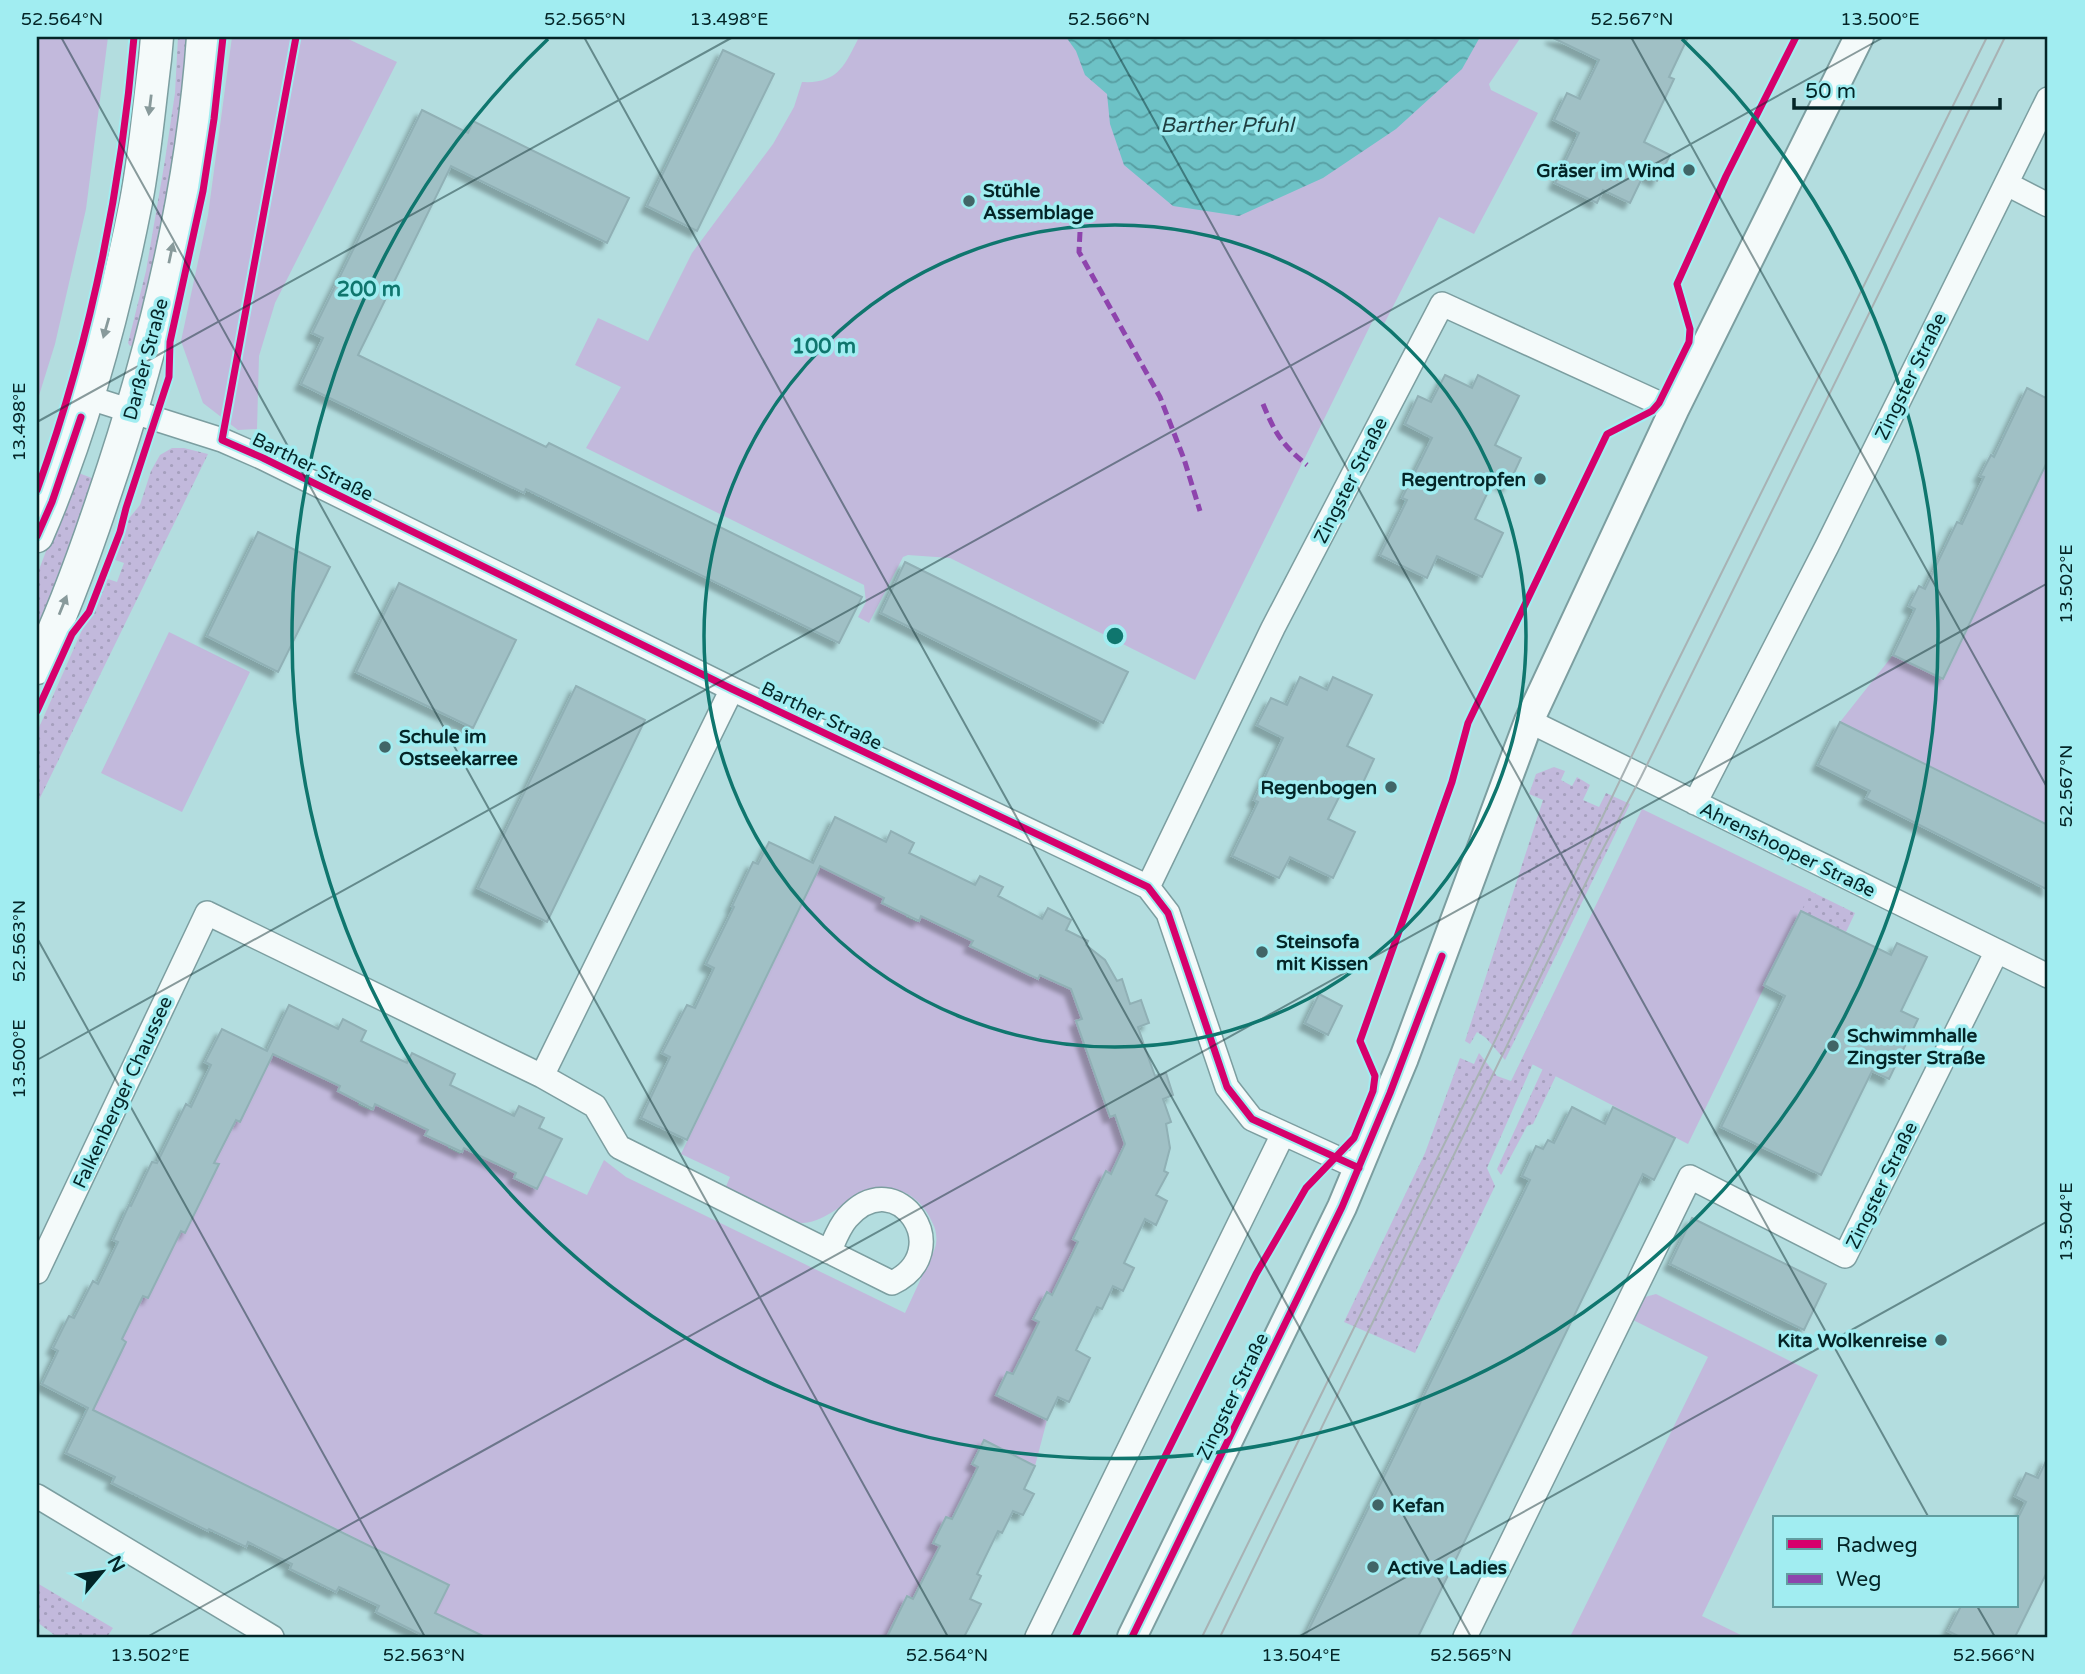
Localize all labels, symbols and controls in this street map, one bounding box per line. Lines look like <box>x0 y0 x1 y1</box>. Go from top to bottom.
text: 52.564°N <box>21 8 103 30</box>
text: 52.565°N <box>544 8 626 30</box>
text: 13.498°E <box>689 8 769 30</box>
text: 52.566°N <box>1068 8 1150 30</box>
text: 52.567°N <box>1591 8 1673 30</box>
text: 13.500°E <box>1840 8 1920 30</box>
scale bar <box>1794 66 2001 110</box>
text: 50 m <box>1805 79 1856 104</box>
one-way arrow <box>144 94 155 116</box>
water label: Barther Pfuhl <box>1160 113 1297 138</box>
place label: Gräser im Wind <box>1536 160 1675 182</box>
marker: Gräser im Wind <box>1681 162 1697 178</box>
place label: Stühle Assemblage <box>983 180 1094 225</box>
marker: Stühle Assemblage <box>961 193 977 209</box>
one-way arrow <box>165 242 176 264</box>
text: 200 m <box>337 277 401 302</box>
street label: Darßer Straße <box>119 296 173 423</box>
street label: Zingster Straße <box>1871 309 1951 443</box>
one-way arrow <box>100 317 111 339</box>
text: 100 m <box>792 334 856 359</box>
text: 13.498°E <box>8 382 30 462</box>
street label: Zingster Straße <box>1310 414 1392 547</box>
street label: Barther Straße <box>249 428 377 506</box>
place label: Regentropfen <box>1401 469 1526 492</box>
marker: Regentropfen <box>1532 471 1548 487</box>
text: 13.502°E <box>2055 544 2077 624</box>
one-way arrow <box>58 594 69 615</box>
centre of rings <box>1103 624 1127 648</box>
street label: Barther Straße <box>758 677 886 755</box>
place label: Schule im Ostseekarree <box>399 726 518 770</box>
marker: Schule im Ostseekarree <box>377 739 393 755</box>
text: 52.567°N <box>2055 745 2077 827</box>
place label: Regenbogen <box>1261 777 1377 800</box>
marker: Regenbogen <box>1383 779 1399 795</box>
street label: Ahrenshooper Straße <box>1696 798 1879 902</box>
text: 52.563°N <box>8 900 30 982</box>
place label: Steinsofa mit Kissen <box>1276 931 1368 975</box>
marker: Steinsofa mit Kissen <box>1254 944 1270 960</box>
street label: Falkenberger Chaussee <box>69 993 177 1192</box>
text: 13.500°E <box>8 1019 30 1099</box>
place label: Schwimmhalle Zingster Straße <box>1847 1025 1986 1070</box>
marker: Schwimmhalle Zingster Straße <box>1825 1038 1841 1054</box>
street label: Zingster Straße <box>1842 1118 1922 1252</box>
text: 13.504°E <box>2055 1182 2077 1262</box>
street label: Zingster Straße <box>1193 1329 1273 1463</box>
place label: Kita Wolkenreise <box>1777 1330 1927 1352</box>
marker: Kita Wolkenreise <box>1933 1332 1949 1348</box>
place label: Kefan <box>1392 1495 1445 1517</box>
marker: Kefan <box>1370 1497 1386 1513</box>
legend <box>1773 1516 2018 1608</box>
text: Radweg <box>1836 1533 1918 1558</box>
north arrow <box>66 1538 136 1608</box>
text: N <box>103 1552 129 1576</box>
place label: Active Ladies <box>1387 1557 1507 1579</box>
marker: Active Ladies <box>1365 1559 1381 1575</box>
text: Weg <box>1836 1567 1881 1592</box>
text: 13.502°E <box>110 1644 190 1666</box>
text: 52.563°N <box>383 1644 465 1666</box>
text: 52.564°N <box>906 1644 988 1666</box>
text: 13.504°E <box>1261 1644 1341 1666</box>
text: 52.565°N <box>1430 1644 1512 1666</box>
text: 52.566°N <box>1953 1644 2035 1666</box>

